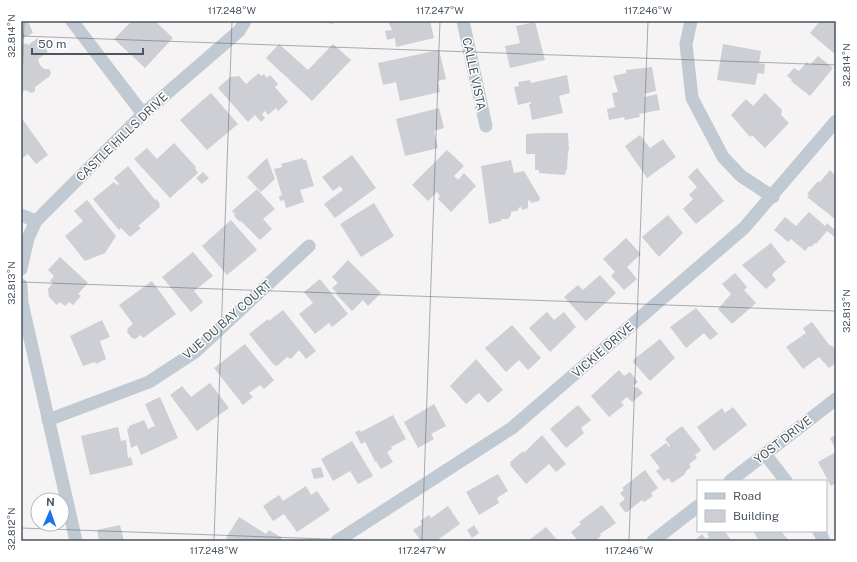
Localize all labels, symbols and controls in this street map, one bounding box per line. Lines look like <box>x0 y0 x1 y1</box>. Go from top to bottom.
text: 117.248°W <box>208 4 257 16</box>
text: 117.247°W <box>416 4 464 16</box>
text: 117.246°W <box>624 4 672 16</box>
text: 32.814°N <box>5 14 17 58</box>
scale bar <box>32 30 143 56</box>
street label: CALLE VISTA <box>459 36 489 112</box>
text: 50 m <box>38 37 66 51</box>
text: 32.814°N <box>840 43 852 87</box>
street label: CASTLE HILLS DRIVE <box>73 90 171 184</box>
text: 32.813°N <box>5 261 17 305</box>
street label: VUE DU BAY COURT <box>180 278 274 362</box>
text: 32.813°N <box>840 289 852 333</box>
street label: VICKIE DRIVE <box>569 319 637 381</box>
street label: YOST DRIVE <box>752 413 814 467</box>
legend <box>697 480 827 532</box>
text: Road <box>733 489 761 503</box>
north arrow <box>30 492 70 532</box>
text: N <box>46 496 55 508</box>
text: 32.812°N <box>5 507 17 551</box>
text: Building <box>733 509 779 523</box>
text: 117.248°W <box>190 544 239 556</box>
text: 117.247°W <box>398 544 446 556</box>
text: 117.246°W <box>605 544 653 556</box>

